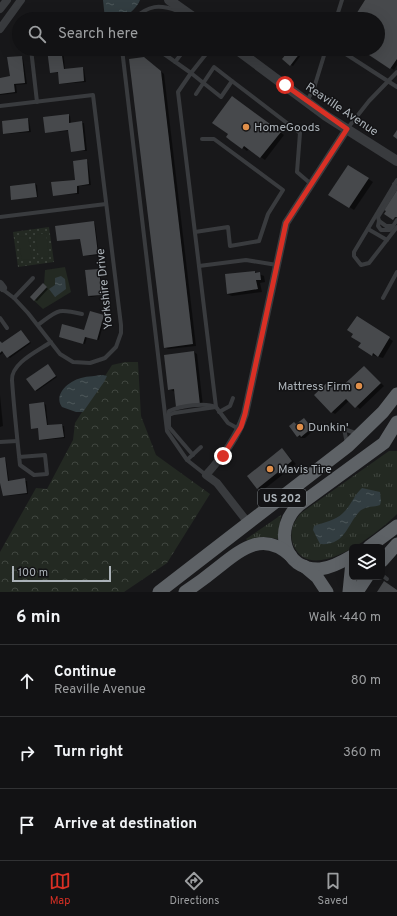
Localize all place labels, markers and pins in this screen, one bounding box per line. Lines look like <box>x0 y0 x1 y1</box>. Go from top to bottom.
place label: HomeGoods <box>254 120 320 136</box>
marker: HomeGoods <box>241 122 251 132</box>
place label: Mattress Firm <box>278 379 351 395</box>
marker: Mattress Firm <box>354 381 364 391</box>
place label: Dunkin' <box>308 420 349 436</box>
marker: Dunkin' <box>295 422 305 432</box>
place label: Mavis Tire <box>278 462 332 478</box>
marker: Mavis Tire <box>265 464 275 474</box>

